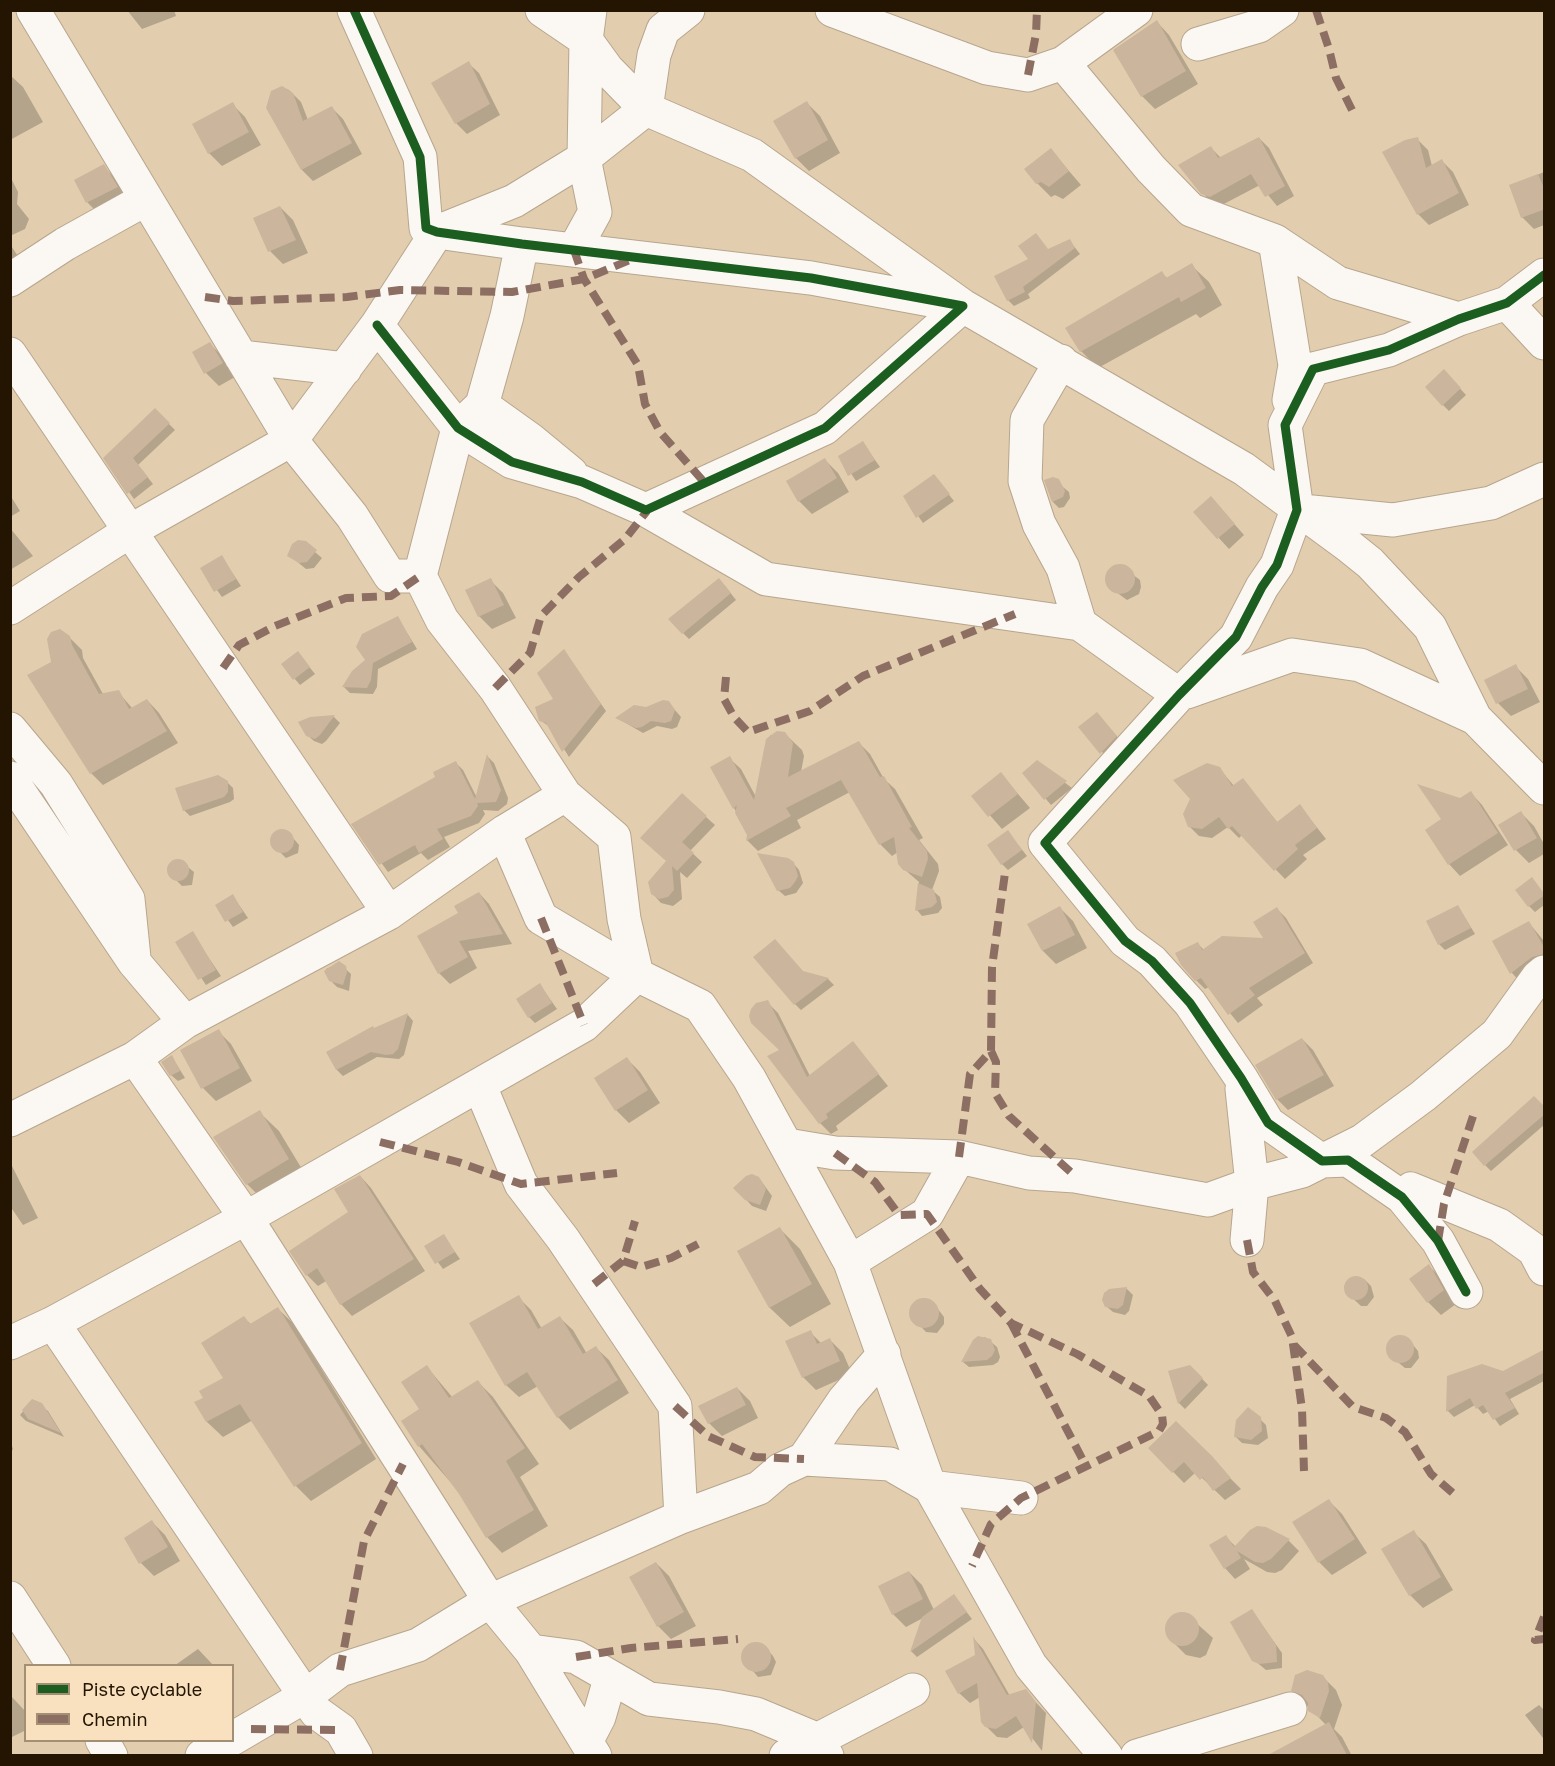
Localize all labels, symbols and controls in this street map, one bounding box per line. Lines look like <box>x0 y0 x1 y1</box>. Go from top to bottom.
legend <box>24 1664 234 1742</box>
text: Piste cyclable <box>82 1678 202 1700</box>
text: Chemin <box>82 1708 148 1730</box>

